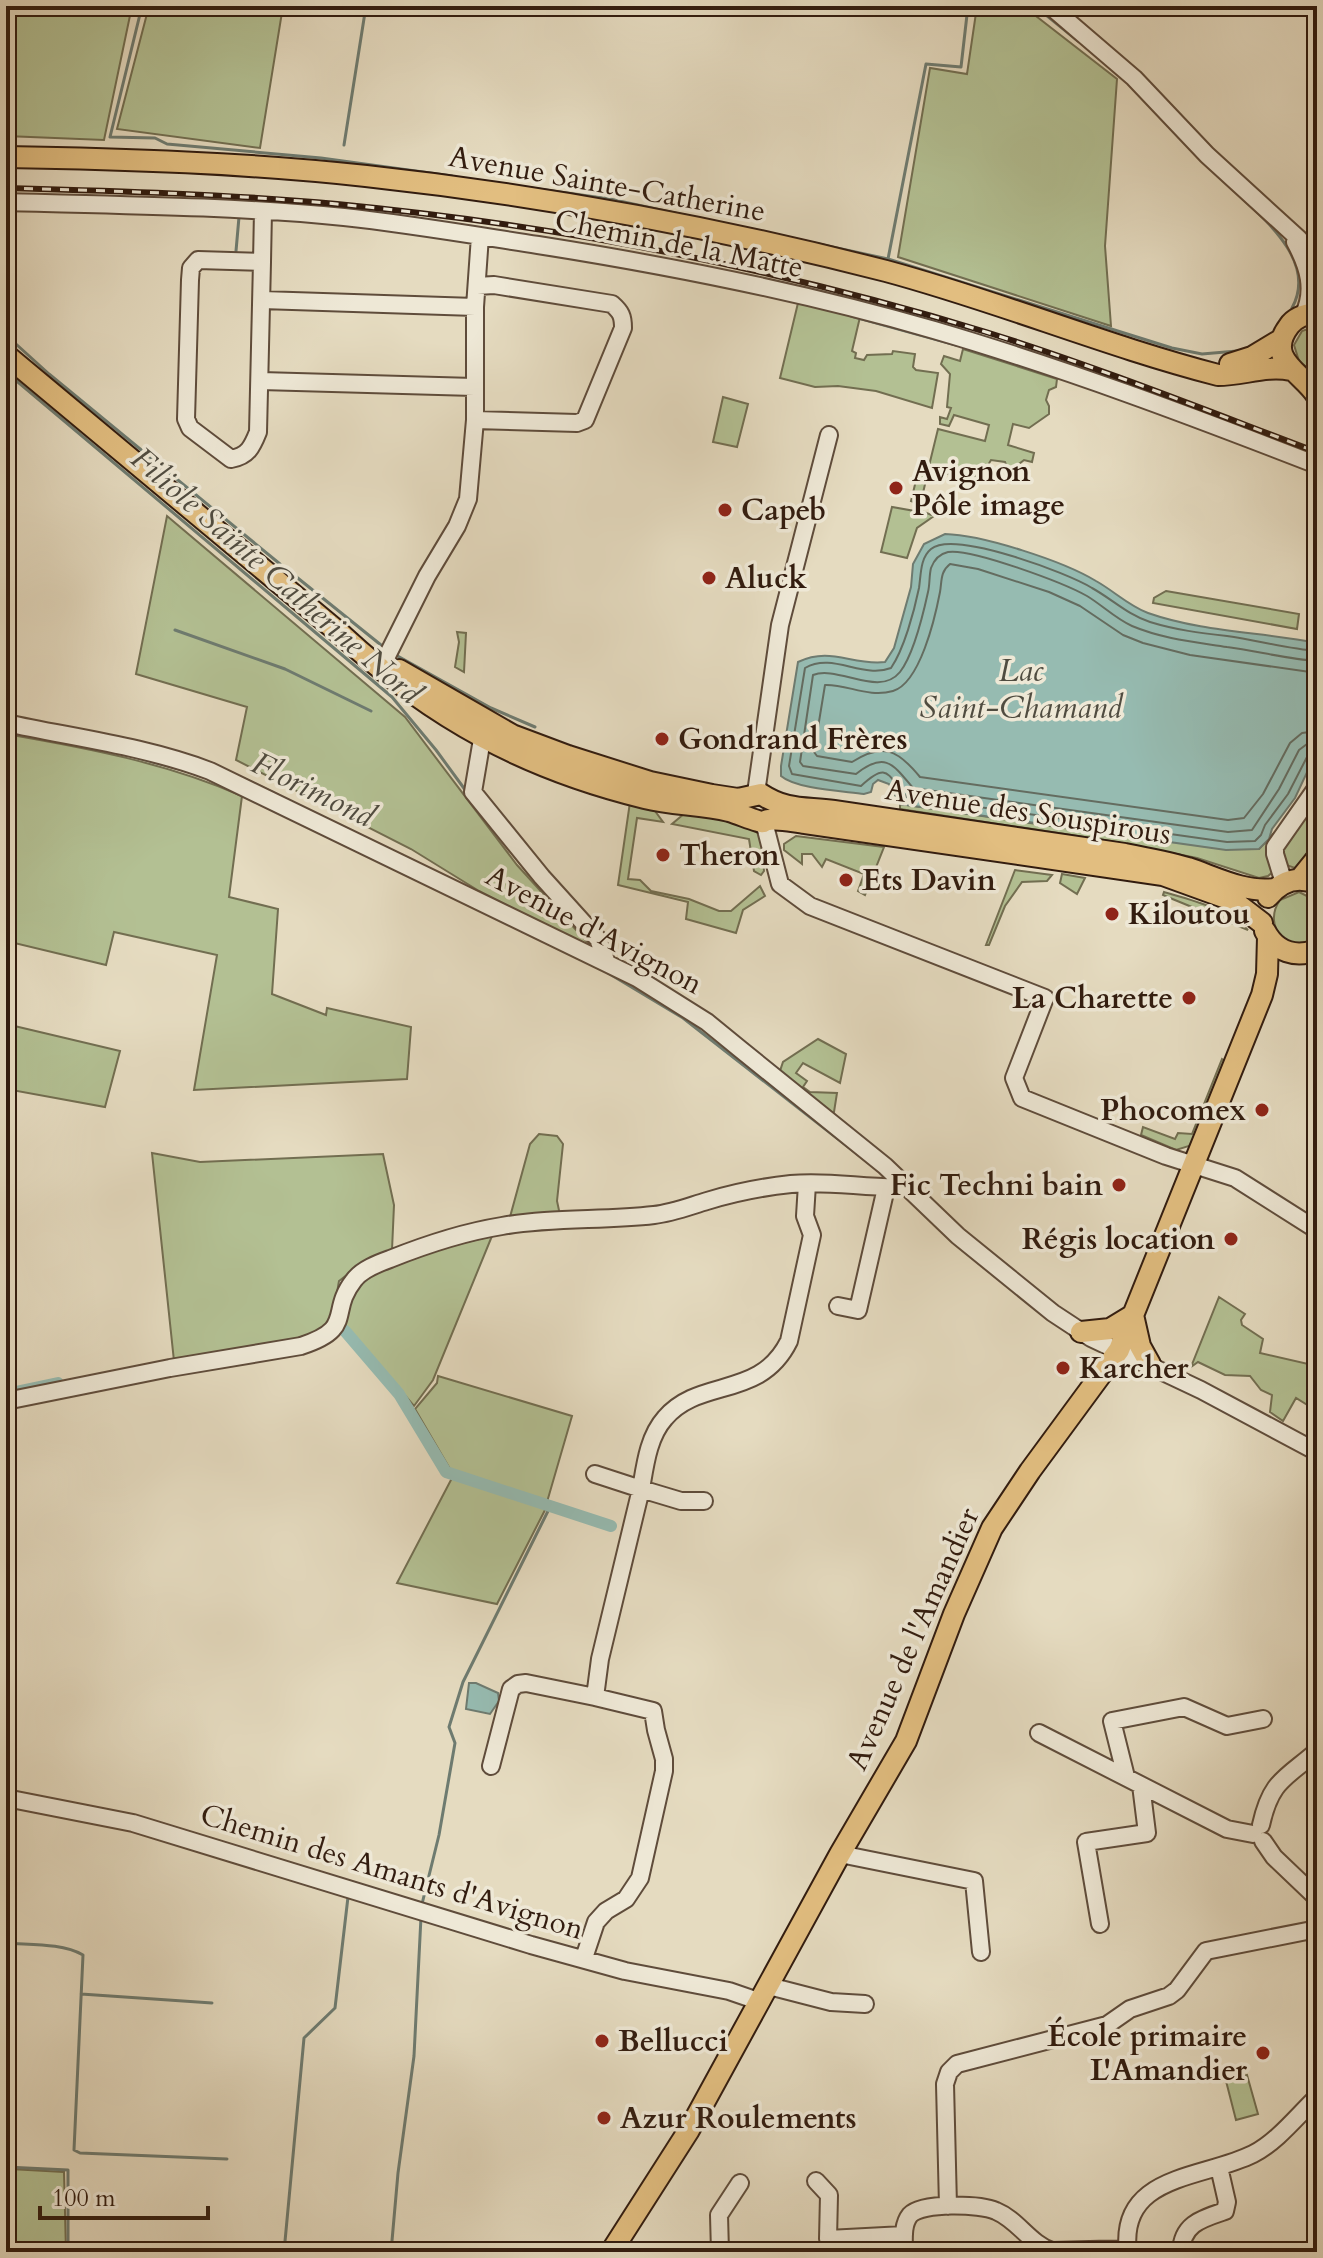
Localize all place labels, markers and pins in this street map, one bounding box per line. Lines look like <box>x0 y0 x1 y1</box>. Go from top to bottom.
place label: Avignon Pôle image <box>912 451 1065 526</box>
marker: Avignon Pôle image <box>887 479 905 497</box>
place label: Capeb <box>741 490 826 531</box>
marker: Capeb <box>716 501 734 519</box>
place label: Aluck <box>725 558 807 599</box>
marker: Aluck <box>700 569 718 587</box>
place label: Gondrand Frères <box>678 719 908 760</box>
marker: Gondrand Frères <box>653 730 671 748</box>
place label: Theron <box>679 835 780 876</box>
marker: Theron <box>654 846 672 864</box>
place label: Ets Davin <box>862 860 996 901</box>
marker: Ets Davin <box>837 871 855 889</box>
place label: Kiloutou <box>1128 894 1250 935</box>
marker: Kiloutou <box>1103 905 1121 923</box>
place label: La Charette <box>1012 978 1173 1019</box>
marker: La Charette <box>1180 989 1198 1007</box>
place label: Phocomex <box>1100 1090 1246 1131</box>
marker: Phocomex <box>1253 1101 1271 1119</box>
place label: Fic Techni bain <box>890 1165 1103 1206</box>
marker: Fic Techni bain <box>1110 1176 1128 1194</box>
place label: Régis location <box>1022 1219 1215 1260</box>
marker: Régis location <box>1222 1230 1240 1248</box>
place label: Karcher <box>1079 1348 1190 1389</box>
marker: Karcher <box>1054 1359 1072 1377</box>
place label: École primaire L'Amandier <box>1047 2016 1248 2091</box>
place label: Bellucci <box>618 2021 728 2062</box>
marker: Bellucci <box>593 2032 611 2050</box>
marker: École primaire L'Amandier <box>1254 2044 1272 2062</box>
place label: Azur Roulements <box>620 2098 856 2139</box>
marker: Azur Roulements <box>595 2109 613 2127</box>

